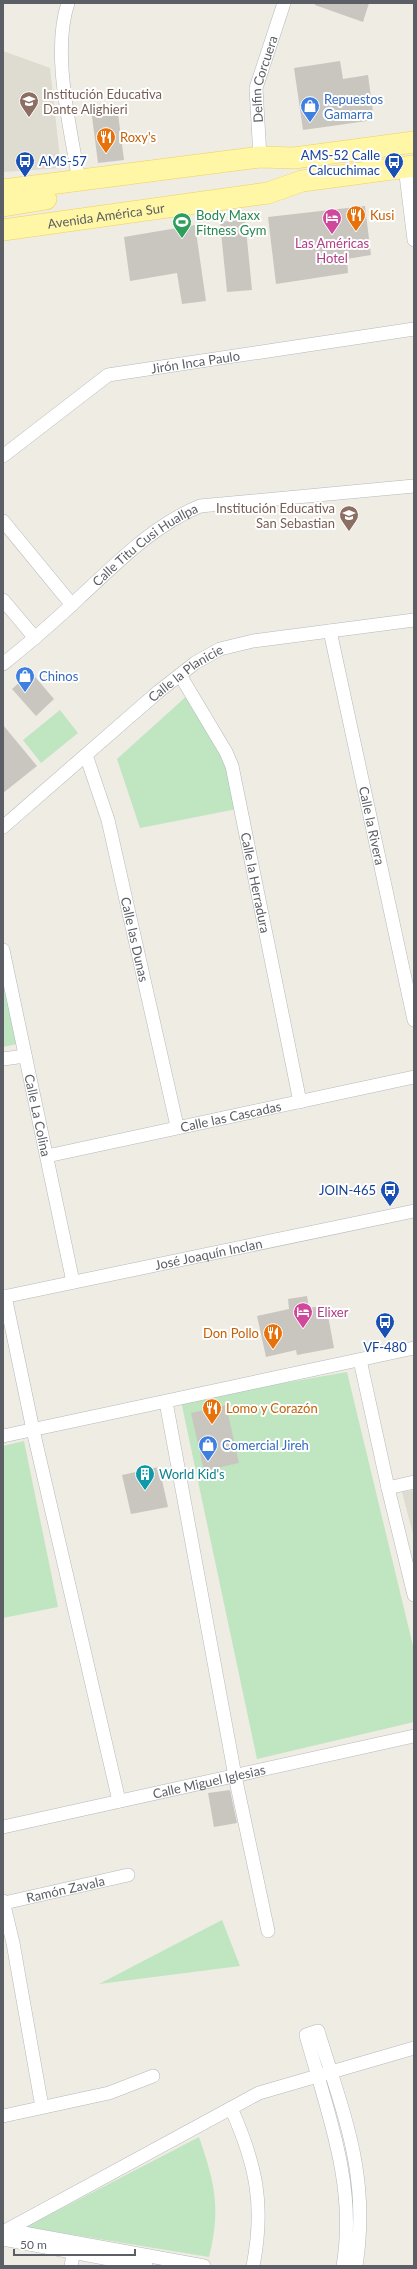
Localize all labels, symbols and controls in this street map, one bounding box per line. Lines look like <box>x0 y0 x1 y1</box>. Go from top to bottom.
street label: Delfin Corcuera <box>248 34 281 123</box>
place label: Institución Educativa Dante Alighieri <box>43 86 162 117</box>
school or university icon: Institución Educativa Dante Alighieri <box>18 90 40 118</box>
place label: Repuestos Gamarra <box>324 91 384 122</box>
shop icon: Repuestos Gamarra <box>299 95 321 123</box>
restaurant icon: Roxy's <box>95 126 117 154</box>
place label: Roxy's <box>120 129 157 145</box>
place label: AMS-52 Calle Calcuchimac <box>301 147 380 178</box>
bus stop icon: AMS-57 <box>14 150 36 178</box>
bus stop icon: AMS-52 Calle Calcuchimac <box>383 151 405 179</box>
place label: AMS-57 <box>39 153 87 169</box>
street label: Avenida América Sur <box>47 200 166 232</box>
restaurant icon: Kusi <box>345 204 367 232</box>
place label: Body Maxx Fitness Gym <box>196 207 266 238</box>
hotel icon: Las Américas Hotel <box>321 207 343 235</box>
place label: Kusi <box>370 207 394 223</box>
sports icon: Body Maxx Fitness Gym <box>171 211 193 239</box>
place label: Las Américas Hotel <box>295 235 369 266</box>
street label: Jirón Inca Paulo <box>150 347 241 376</box>
street label: Calle Titu Cusi Huallpa <box>89 500 200 589</box>
place label: Institución Educativa San Sebastian <box>216 500 335 531</box>
school or university icon: Institución Educativa San Sebastian <box>338 504 360 532</box>
street label: Calle la Planicie <box>145 641 226 705</box>
shop icon: Chinos <box>14 665 36 693</box>
place label: Chinos <box>39 668 79 684</box>
street label: Calle la Rivera <box>356 785 388 866</box>
street label: Calle la Herradura <box>238 831 274 935</box>
street label: Calle las Dunas <box>118 895 152 984</box>
street label: Calle La Colina <box>21 1073 54 1158</box>
street label: Calle las Cascadas <box>179 1098 283 1135</box>
bus stop icon: JOIN-465 <box>379 1179 401 1207</box>
place label: JOIN-465 <box>319 1182 376 1198</box>
street label: José Joaquín Inclan <box>153 1235 264 1273</box>
hotel icon: Elixer <box>292 1301 314 1329</box>
place label: Elixer <box>317 1304 349 1320</box>
bus stop icon: VF-480 <box>374 1311 396 1339</box>
restaurant icon: Don Pollo <box>262 1322 284 1350</box>
place label: Don Pollo <box>203 1325 259 1341</box>
place label: VF-480 <box>363 1339 407 1355</box>
restaurant icon: Lomo y Corazón <box>201 1397 223 1425</box>
place label: Lomo y Corazón <box>226 1400 318 1416</box>
shop icon: Comercial Jireh <box>197 1434 219 1462</box>
place label: Comercial Jireh <box>222 1437 309 1453</box>
building icon: World Kid's <box>134 1463 156 1491</box>
place label: World Kid's <box>159 1466 225 1482</box>
street label: Calle Miguel Iglesias <box>151 1761 267 1802</box>
street label: Ramón Zavala <box>25 1873 106 1906</box>
scale bar <box>14 2231 135 2257</box>
text: 50 m <box>20 2237 47 2252</box>

